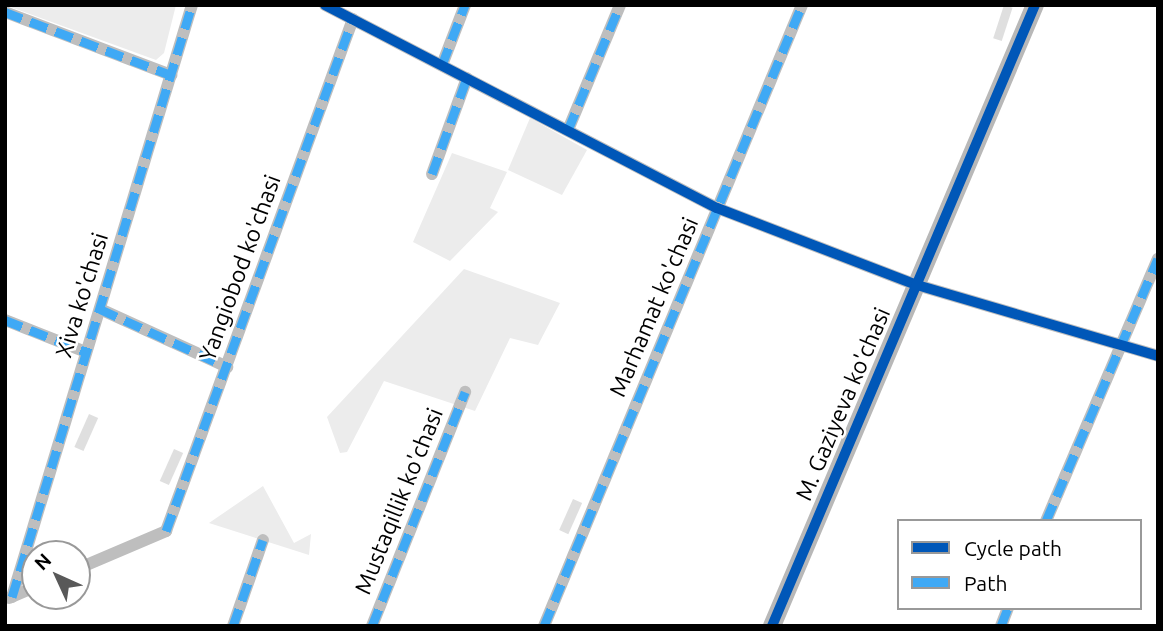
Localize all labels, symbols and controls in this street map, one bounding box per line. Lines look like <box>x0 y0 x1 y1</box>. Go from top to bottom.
street label: Yangiobod ko'chasi <box>193 171 287 365</box>
street label: Marhamat ko'chasi <box>604 213 704 401</box>
street label: Xiva ko'chasi <box>50 229 114 361</box>
street label: M. Gaziyeva ko'chasi <box>790 303 896 505</box>
street label: Mustaqillik ko'chasi <box>349 404 449 598</box>
legend <box>897 519 1142 610</box>
text: Cycle path <box>964 536 1062 560</box>
north arrow <box>21 540 91 610</box>
text: N <box>30 549 55 574</box>
text: Path <box>964 571 1007 595</box>

